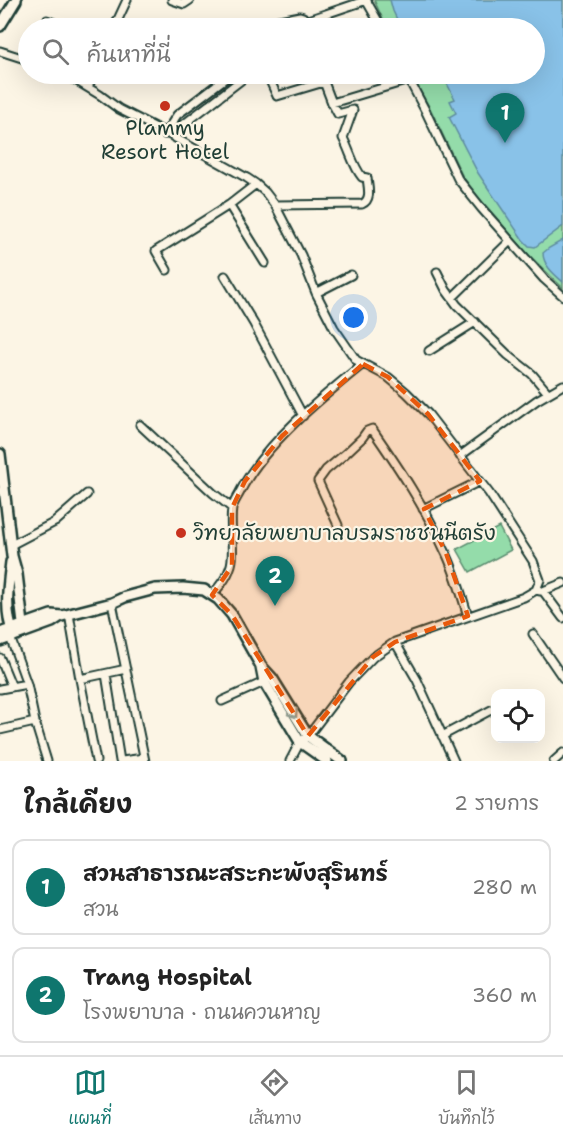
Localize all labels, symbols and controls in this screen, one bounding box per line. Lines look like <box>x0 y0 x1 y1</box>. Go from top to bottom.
search box <box>18 18 545 84</box>
icon: search <box>39 35 72 68</box>
text: ค้นหาที่นี่ <box>87 40 171 69</box>
pin: 1 <box>486 94 524 143</box>
marker: Plammy Resort Hotel <box>158 99 172 113</box>
place label: Plammy Resort Hotel <box>101 114 230 166</box>
your location <box>339 303 368 332</box>
place label: วิทยาลัยพยาบาลบรมราชชนนีตรัง <box>193 519 496 547</box>
marker: วิทยาลัยพยาบาลบรมราชชนนีตรัง <box>174 526 188 540</box>
pin: 2 <box>256 556 294 606</box>
map controls <box>491 689 545 743</box>
button: locate <box>491 689 545 743</box>
one-way arrow <box>287 708 298 719</box>
text: ใกล้เคียง <box>24 786 132 821</box>
text: 2 รายการ <box>454 790 539 816</box>
text: สวนสาธารณะสระกะพังสุรินทร์ <box>83 859 388 888</box>
text: 1 <box>41 874 50 900</box>
text: 280 m <box>472 874 537 900</box>
text: สวน <box>83 896 119 922</box>
text: Trang Hospital <box>83 963 252 992</box>
text: 2 <box>39 982 53 1008</box>
text: 360 m <box>472 982 537 1008</box>
text: โรงพยาบาล · ถนนควนหาญ <box>83 999 321 1025</box>
tab: แผนที่ <box>68 1066 112 1130</box>
tab: เส้นทาง <box>248 1066 301 1130</box>
tab: บันทึกไว้ <box>438 1066 495 1130</box>

